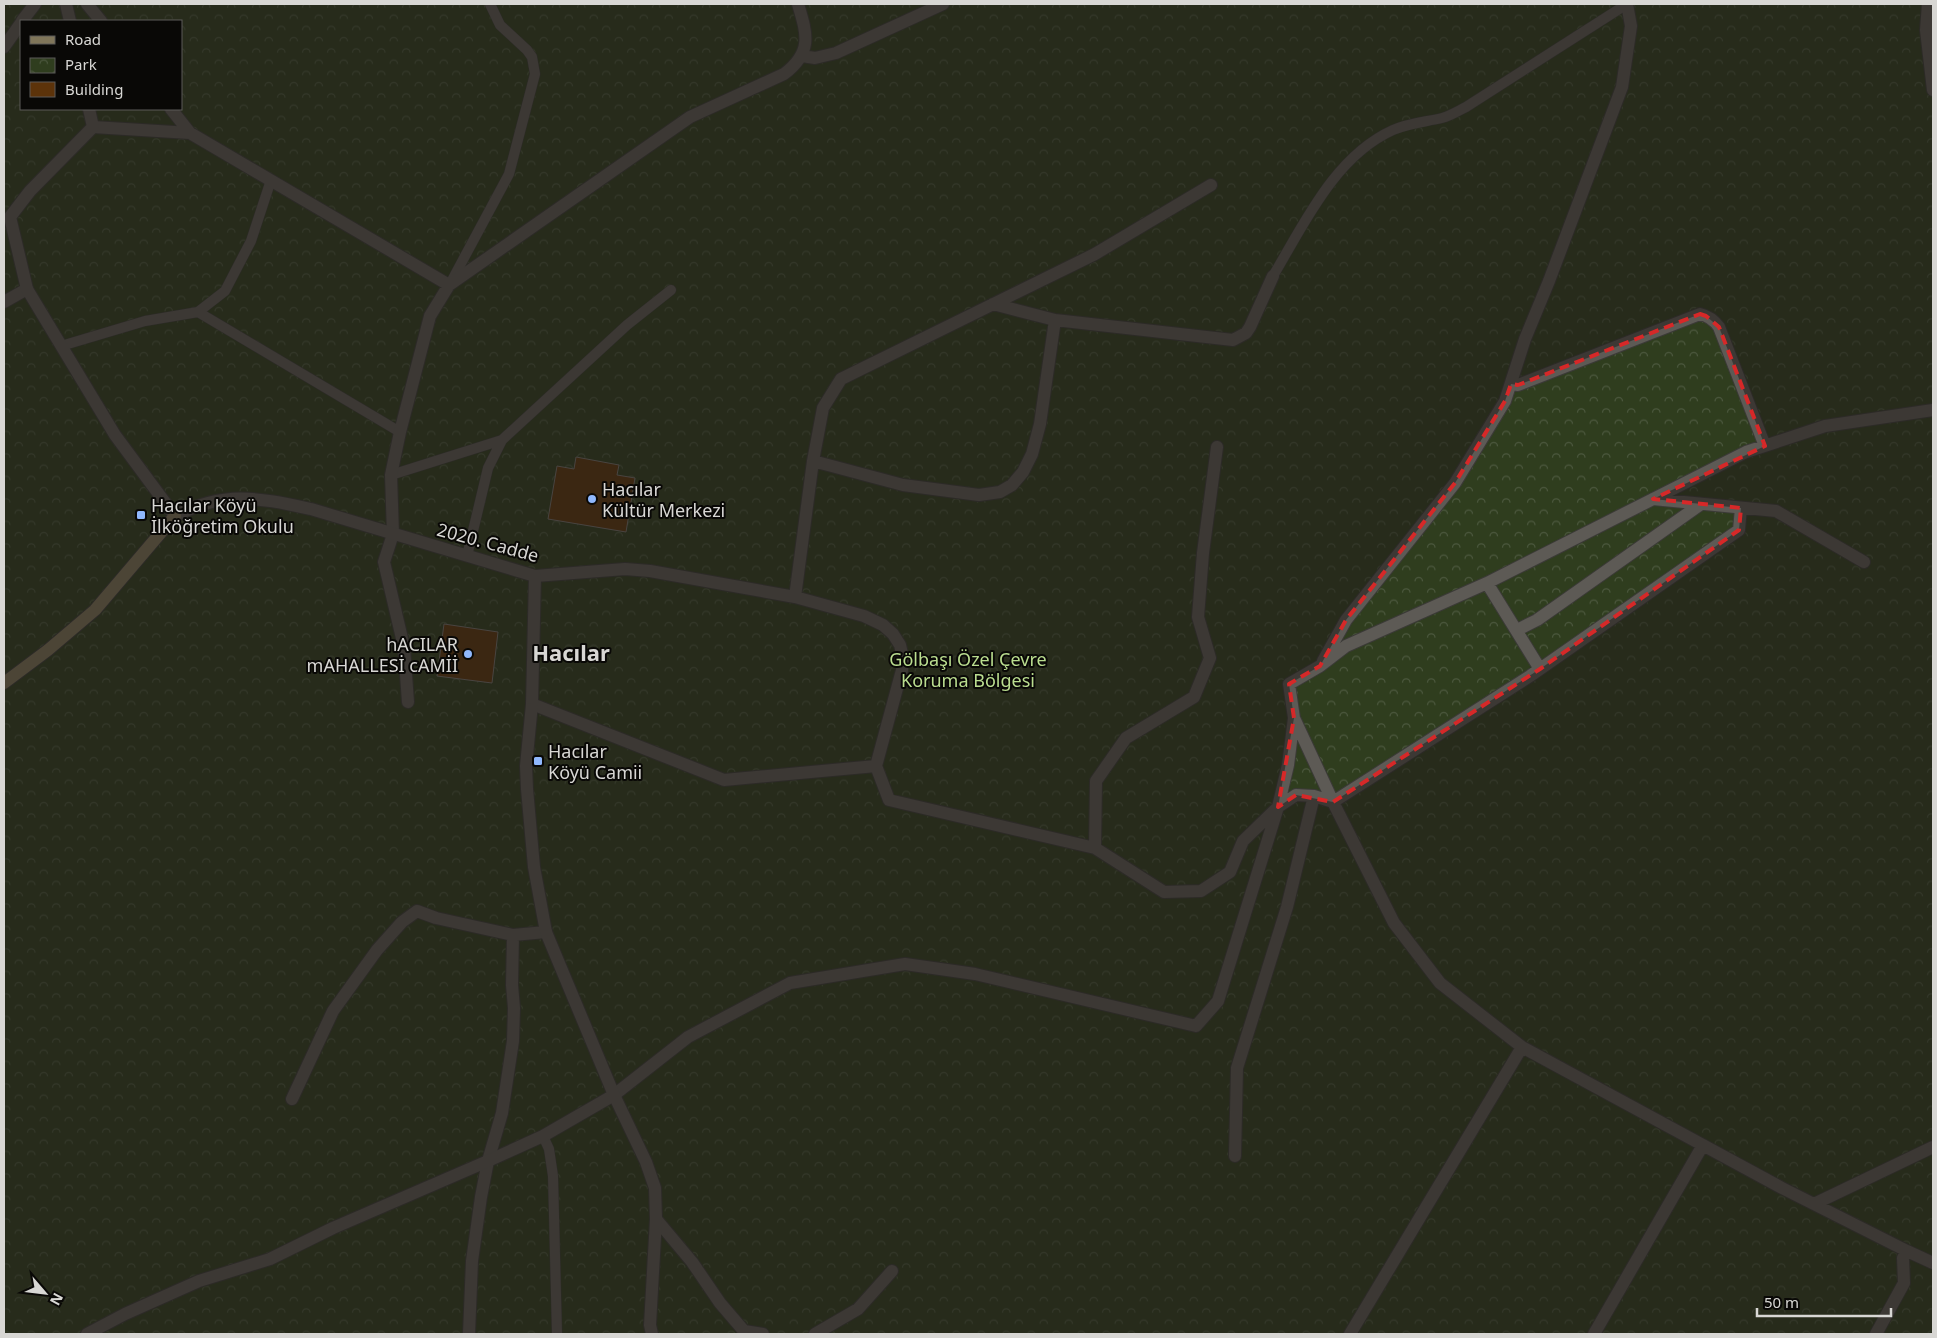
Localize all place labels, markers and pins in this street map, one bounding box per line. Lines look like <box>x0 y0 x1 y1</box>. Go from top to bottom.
place label: Hacılar Kültür Merkezi <box>602 477 725 522</box>
place label: Hacılar Köyü İlköğretim Okulu <box>151 493 294 538</box>
marker: Hacılar Kültür Merkezi <box>586 493 598 505</box>
marker: Hacılar Köyü İlköğretim Okulu <box>135 509 147 521</box>
place label: hACILAR mAHALLESİ cAMİİ <box>307 632 458 677</box>
marker: hACILAR mAHALLESİ cAMİİ <box>462 648 474 660</box>
place label: Hacılar Köyü Camii <box>548 739 642 784</box>
marker: Hacılar Köyü Camii <box>532 755 544 767</box>

